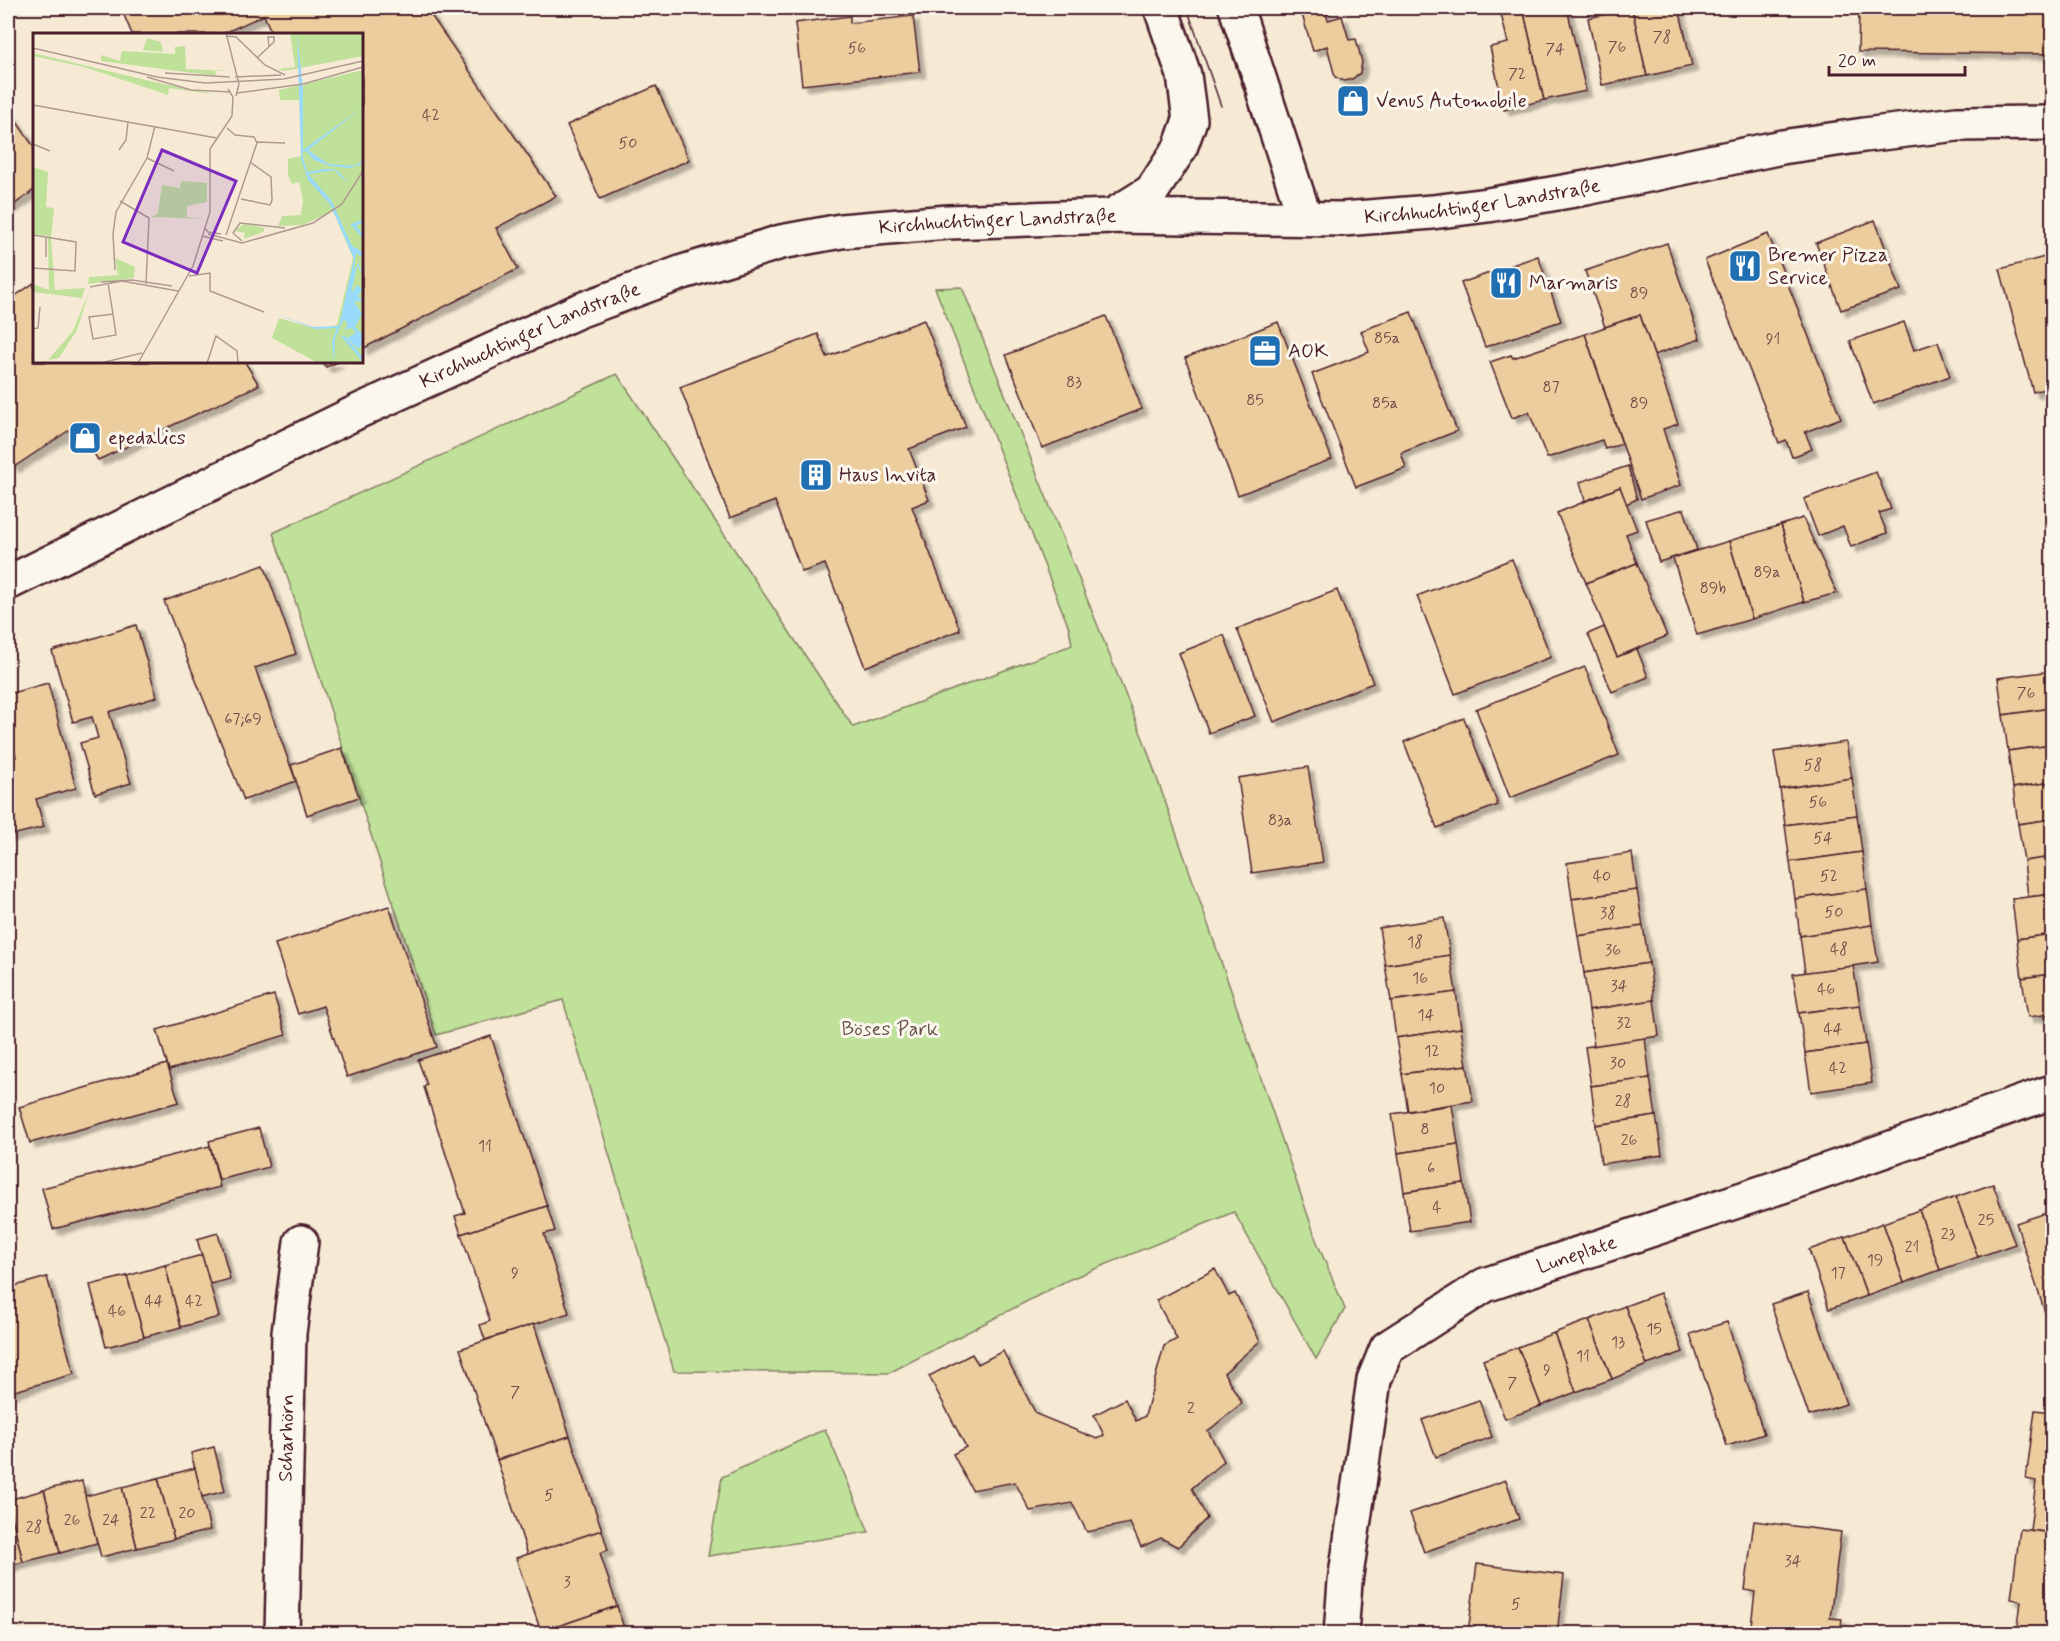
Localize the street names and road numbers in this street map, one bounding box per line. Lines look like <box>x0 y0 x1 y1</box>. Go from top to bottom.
street label: Kirchhuchtinger Landstraße <box>1363 172 1603 231</box>
street label: Kirchhuchtinger Landstraße <box>878 202 1117 241</box>
street label: Kirchhuchtinger Landstraße <box>415 276 644 395</box>
street label: Luneplate <box>1533 1228 1620 1280</box>
street label: Scharhörn <box>272 1394 301 1482</box>

